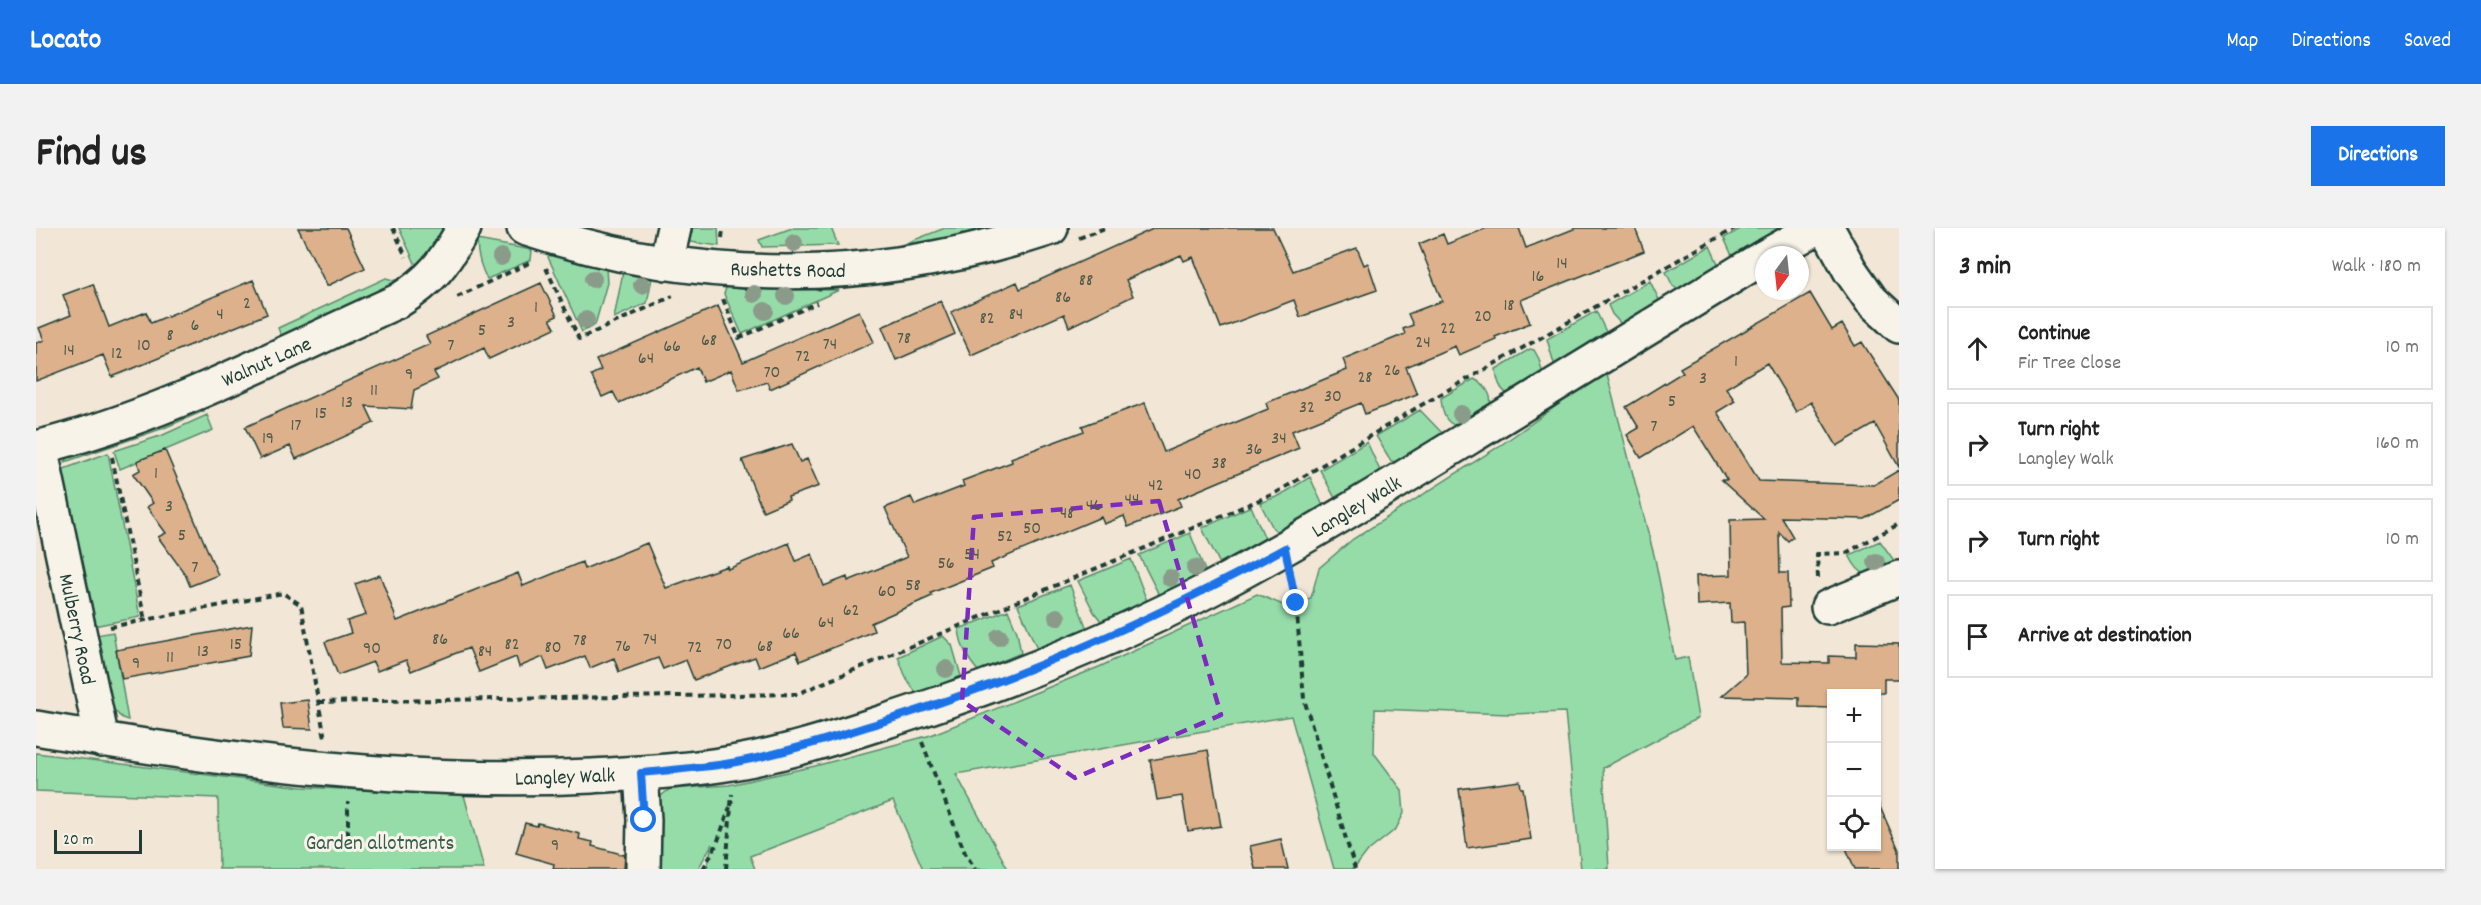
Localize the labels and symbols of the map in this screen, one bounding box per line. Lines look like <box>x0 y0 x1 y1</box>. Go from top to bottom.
north arrow <box>1755 246 1809 300</box>
house number: 14 <box>1556 252 1568 277</box>
street label: Rushetts Road <box>730 256 846 288</box>
house number: 16 <box>1532 265 1544 290</box>
house number: 88 <box>1079 269 1093 294</box>
house number: 86 <box>1055 286 1071 311</box>
house number: 2 <box>243 292 251 317</box>
house number: 18 <box>1503 294 1515 319</box>
house number: 1 <box>534 296 538 321</box>
house number: 4 <box>216 303 224 328</box>
house number: 84 <box>1009 303 1023 328</box>
house number: 20 <box>1474 305 1492 330</box>
house number: 82 <box>979 307 995 332</box>
house number: 3 <box>507 311 515 336</box>
house number: 6 <box>191 314 199 339</box>
house number: 22 <box>1440 317 1456 342</box>
house number: 5 <box>478 319 486 344</box>
house number: 8 <box>166 324 174 349</box>
house number: 78 <box>897 327 911 352</box>
house number: 68 <box>701 329 717 354</box>
street label: Walnut Lane <box>217 331 317 397</box>
house number: 24 <box>1415 331 1431 356</box>
house number: 74 <box>823 333 837 358</box>
house number: 10 <box>137 334 151 359</box>
house number: 7 <box>448 334 455 359</box>
house number: 66 <box>663 335 681 360</box>
house number: 14 <box>63 339 75 364</box>
house number: 12 <box>111 342 123 367</box>
house number: 72 <box>796 345 810 370</box>
house number: 64 <box>638 347 654 372</box>
house number: 1 <box>1734 350 1738 375</box>
house number: 26 <box>1384 359 1400 384</box>
house number: 70 <box>764 361 780 386</box>
house number: 9 <box>405 363 413 388</box>
house number: 28 <box>1357 366 1373 391</box>
house number: 3 <box>1699 367 1707 392</box>
house number: 11 <box>370 379 378 404</box>
house number: 30 <box>1324 385 1342 410</box>
house number: 5 <box>1668 390 1676 415</box>
house number: 13 <box>341 391 353 416</box>
house number: 32 <box>1299 396 1315 421</box>
house number: 15 <box>315 402 327 427</box>
house number: 17 <box>291 414 302 439</box>
house number: 7 <box>1651 415 1658 440</box>
house number: 19 <box>262 427 274 452</box>
house number: 34 <box>1271 427 1287 452</box>
house number: 36 <box>1246 438 1262 463</box>
house number: 38 <box>1211 452 1227 477</box>
house number: 1 <box>154 462 158 487</box>
house number: 40 <box>1184 463 1202 488</box>
street label: Langley Walk <box>1307 470 1408 547</box>
house number: 42 <box>1148 474 1164 499</box>
house number: 44 <box>1125 488 1139 513</box>
house number: 46 <box>1086 494 1102 519</box>
house number: 3 <box>165 495 173 520</box>
house number: 48 <box>1060 502 1074 527</box>
house number: 50 <box>1023 517 1041 542</box>
house number: 5 <box>178 524 186 549</box>
house number: 52 <box>997 525 1013 550</box>
house number: 54 <box>964 543 980 568</box>
house number: 56 <box>937 552 955 577</box>
house number: 7 <box>192 556 199 581</box>
street label: Mulberry Road <box>49 571 101 688</box>
house number: 58 <box>905 574 921 599</box>
house number: 60 <box>878 580 896 605</box>
route end <box>1282 589 1308 615</box>
house number: 62 <box>843 599 859 624</box>
house number: 64 <box>818 611 834 636</box>
house number: 66 <box>782 622 800 647</box>
house number: 86 <box>432 628 448 653</box>
house number: 74 <box>643 628 657 653</box>
house number: 78 <box>573 629 587 654</box>
house number: 15 <box>230 633 242 658</box>
house number: 82 <box>504 633 520 658</box>
house number: 70 <box>716 633 732 658</box>
house number: 76 <box>615 635 631 660</box>
house number: 68 <box>757 635 773 660</box>
house number: 80 <box>544 636 562 661</box>
house number: 72 <box>688 636 702 661</box>
house number: 90 <box>363 637 381 662</box>
house number: 13 <box>197 640 209 665</box>
house number: 84 <box>478 640 492 665</box>
house number: 11 <box>166 646 174 671</box>
house number: 9 <box>132 652 140 677</box>
street label: Langley Walk <box>514 762 616 796</box>
route start <box>630 806 656 832</box>
scale bar <box>54 827 142 854</box>
park label: Garden allotments <box>306 830 454 860</box>
house number: 9 <box>551 834 559 859</box>

